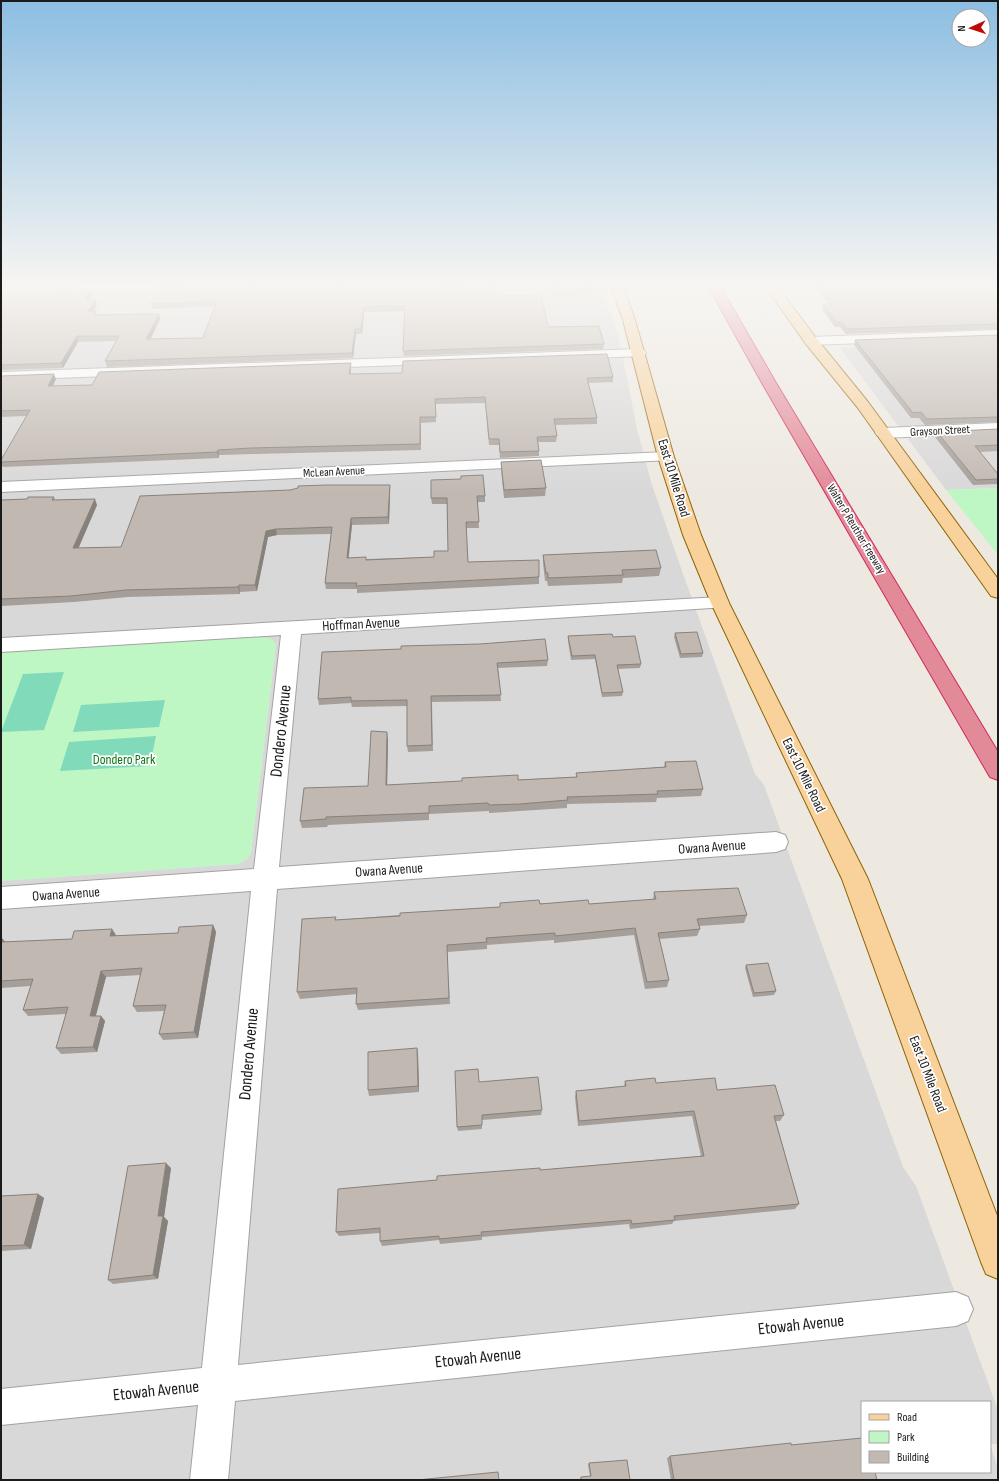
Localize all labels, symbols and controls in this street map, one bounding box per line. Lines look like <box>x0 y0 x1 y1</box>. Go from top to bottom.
north arrow <box>951 8 991 48</box>
text: N <box>955 25 968 32</box>
street label: Grayson Street <box>910 422 971 440</box>
street label: East 10 Mile Road <box>654 437 694 519</box>
street label: McLean Avenue <box>303 463 366 481</box>
street label: Walter P Reuther Freeway <box>823 481 889 577</box>
street label: Hoffman Avenue <box>322 613 400 635</box>
street label: Dondero Avenue <box>266 684 296 778</box>
street label: East 10 Mile Road <box>779 735 829 815</box>
park label: Dondero Park <box>93 751 156 768</box>
street label: Owana Avenue <box>678 836 746 858</box>
street label: Owana Avenue <box>355 859 423 881</box>
street label: Owana Avenue <box>32 883 100 905</box>
street label: Dondero Avenue <box>235 1007 263 1101</box>
street label: East 10 Mile Road <box>906 1033 950 1115</box>
street label: Etowah Avenue <box>757 1311 845 1339</box>
street label: Etowah Avenue <box>434 1344 522 1372</box>
street label: Etowah Avenue <box>112 1377 200 1405</box>
legend <box>861 1401 991 1473</box>
text: Road <box>897 1410 917 1425</box>
text: Park <box>897 1430 915 1445</box>
text: Building <box>897 1450 929 1465</box>

